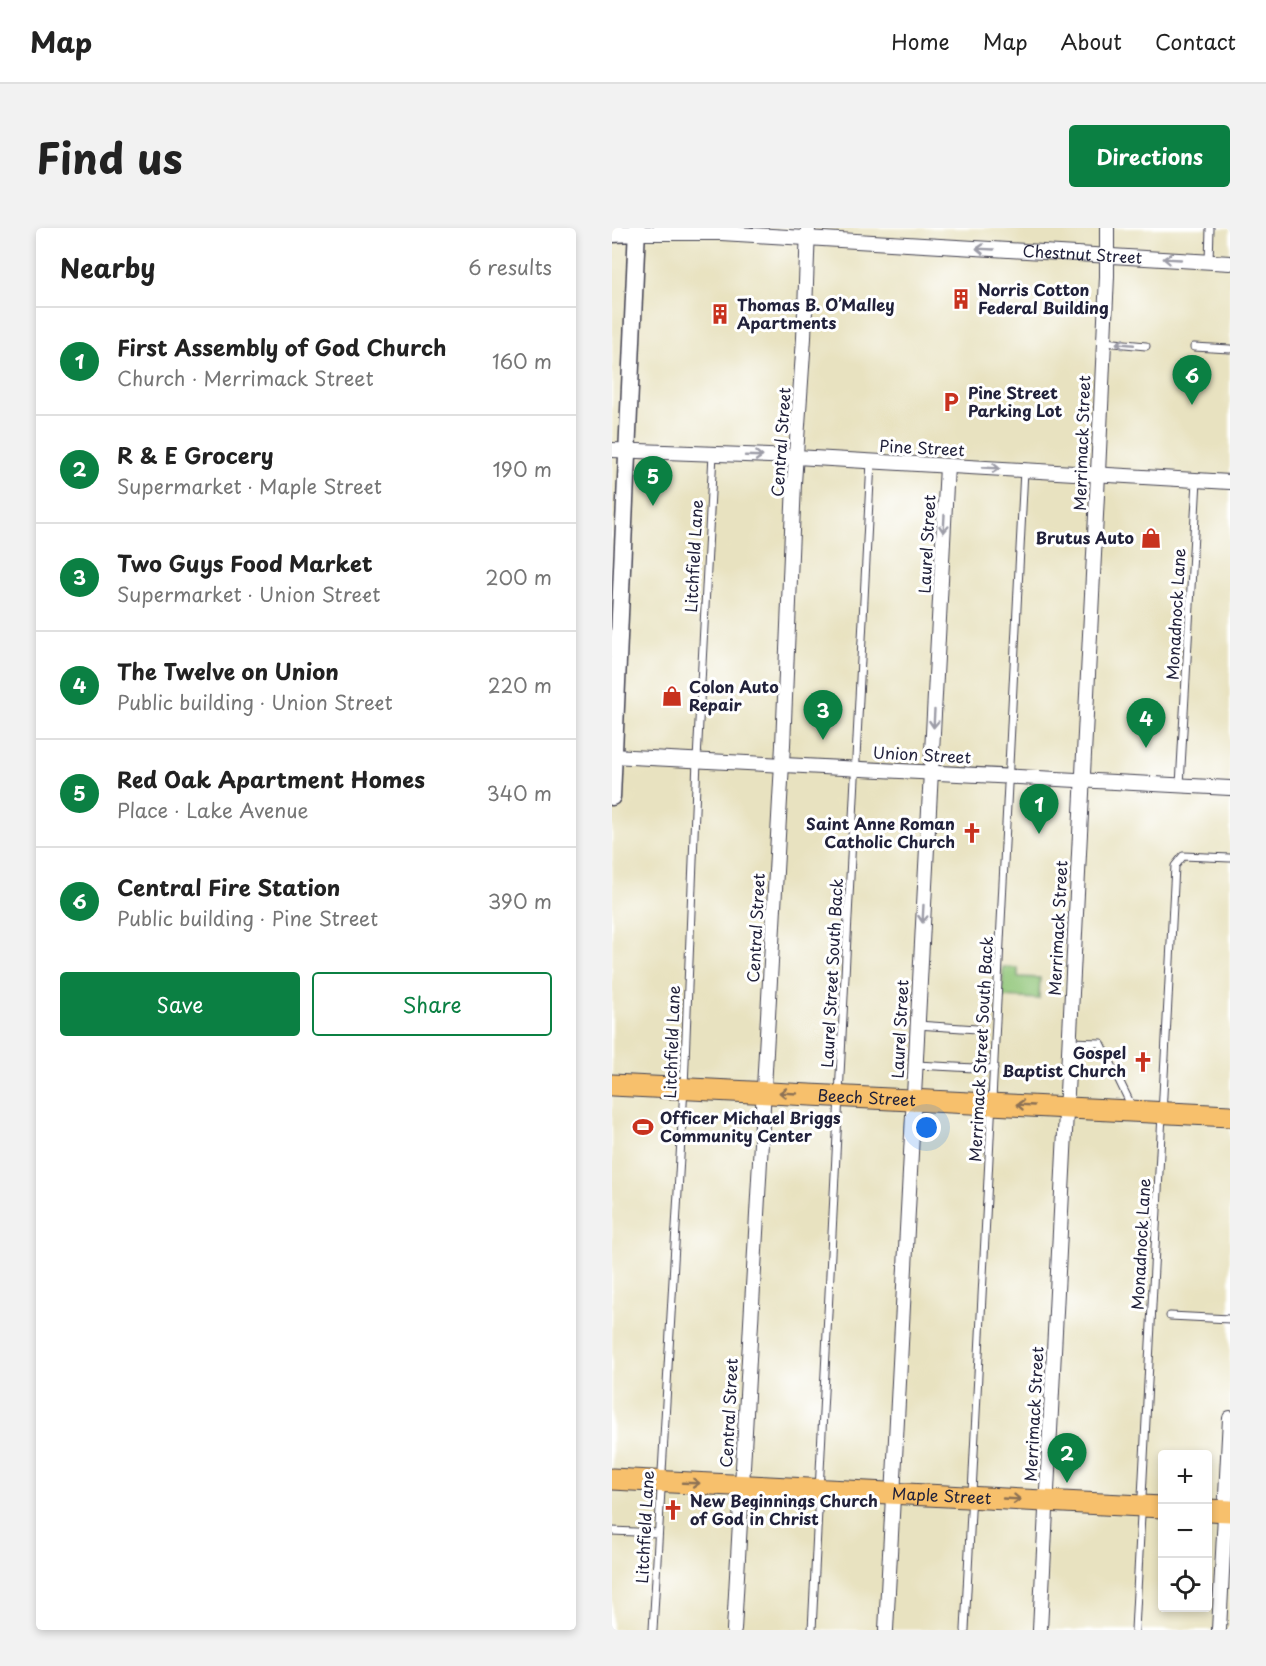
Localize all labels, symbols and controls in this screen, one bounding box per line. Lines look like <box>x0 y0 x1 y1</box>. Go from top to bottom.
text: Map <box>30 20 92 63</box>
text: Home <box>891 25 950 57</box>
text: Map <box>983 25 1028 57</box>
text: About <box>1061 25 1122 57</box>
text: Contact <box>1155 25 1236 57</box>
text: Find us <box>36 125 183 188</box>
button: Directions <box>1069 125 1230 187</box>
street label: Chestnut Street <box>1022 238 1143 269</box>
one-way arrow <box>976 243 996 254</box>
text: Nearby <box>60 248 155 287</box>
text: 6 results <box>468 252 552 282</box>
one-way arrow <box>1162 254 1182 265</box>
place label: Norris Cotton Federal Building <box>978 277 1109 319</box>
building icon: Norris Cotton Federal Building <box>949 287 973 311</box>
place label: Thomas B. O’Malley Apartments <box>737 292 895 334</box>
building icon: Thomas B. O’Malley Apartments <box>708 302 732 326</box>
text: First Assembly of God Church <box>117 330 447 363</box>
one-way arrow <box>1115 338 1135 349</box>
text: 1 <box>75 346 84 376</box>
text: 160 m <box>492 346 552 376</box>
pin: 6 <box>1172 356 1212 405</box>
text: Church · Merrimack Street <box>117 363 374 393</box>
street label: Merrimack Street <box>1067 374 1095 511</box>
place label: Pine Street Parking Lot <box>968 380 1063 422</box>
street label: Central Street <box>764 386 796 497</box>
parking icon: Pine Street Parking Lot <box>939 390 963 414</box>
street label: Pine Street <box>879 433 965 461</box>
text: R & E Grocery <box>117 438 274 471</box>
one-way arrow <box>744 450 764 461</box>
text: 2 <box>72 454 87 484</box>
text: 190 m <box>493 454 552 484</box>
pin: 5 <box>634 456 672 506</box>
one-way arrow <box>981 463 1001 474</box>
text: Supermarket · Maple Street <box>117 471 382 501</box>
street label: Laurel Street <box>911 494 941 594</box>
street label: Litchfield Lane <box>678 499 708 613</box>
one-way arrow <box>939 514 950 534</box>
place label: Brutus Auto <box>1036 525 1134 549</box>
shop icon: Brutus Auto <box>1139 526 1163 550</box>
text: Two Guys Food Market <box>117 546 372 579</box>
street label: Monadnock Lane <box>1160 547 1190 680</box>
text: 3 <box>73 562 86 592</box>
text: 200 m <box>485 562 552 592</box>
text: Supermarket · Union Street <box>117 579 380 609</box>
text: The Twelve on Union <box>117 654 339 687</box>
text: 4 <box>73 670 86 700</box>
text: 220 m <box>488 670 552 700</box>
place label: Colon Auto Repair <box>689 674 779 716</box>
shop icon: Colon Auto Repair <box>660 684 684 708</box>
text: Public building · Union Street <box>117 687 393 717</box>
pin: 3 <box>804 690 842 740</box>
pin: 4 <box>1126 698 1166 748</box>
one-way arrow <box>928 709 939 728</box>
street label: Union Street <box>872 739 972 769</box>
text: Red Oak Apartment Homes <box>117 762 425 795</box>
text: 5 <box>73 778 86 808</box>
text: 340 m <box>487 778 552 808</box>
pin: 1 <box>1020 784 1058 834</box>
text: Place · Lake Avenue <box>117 795 308 825</box>
place label: Saint Anne Roman Catholic Church <box>806 811 955 853</box>
church icon: Saint Anne Roman Catholic Church <box>960 821 984 845</box>
street label: Merrimack Street <box>1041 859 1073 996</box>
text: Central Fire Station <box>117 870 340 903</box>
street label: Central Street <box>740 872 770 983</box>
street label: Laurel Street South Back <box>814 877 848 1068</box>
text: 6 <box>72 886 87 916</box>
text: 390 m <box>488 886 552 916</box>
text: Public building · Pine Street <box>117 903 378 933</box>
one-way arrow <box>918 903 929 923</box>
street label: Merrimack Street South Back <box>962 935 998 1162</box>
button: Save <box>60 972 300 1036</box>
button: Share <box>312 972 552 1036</box>
street label: Laurel Street <box>884 979 914 1079</box>
street label: Litchfield Lane <box>657 985 685 1099</box>
place label: Gospel Baptist Church <box>1002 1040 1126 1082</box>
church icon: Gospel Baptist Church <box>1131 1050 1155 1074</box>
street label: Beech Street <box>817 1082 917 1111</box>
one-way arrow <box>779 1087 799 1098</box>
one-way arrow <box>1015 1100 1035 1111</box>
place label: Officer Michael Briggs Community Center <box>660 1105 841 1147</box>
your location <box>912 1113 941 1142</box>
sports icon: Officer Michael Briggs Community Center <box>631 1115 655 1139</box>
street label: Monadnock Lane <box>1125 1177 1155 1310</box>
street label: Merrimack Street <box>1017 1345 1049 1482</box>
street label: Central Street <box>713 1357 743 1468</box>
pin: 2 <box>1048 1434 1086 1483</box>
map controls <box>1158 1450 1212 1612</box>
button: + <box>1158 1450 1212 1504</box>
street label: Litchfield Lane <box>629 1470 659 1584</box>
one-way arrow <box>681 1477 701 1488</box>
street label: Maple Street <box>891 1480 992 1509</box>
place label: New Beginnings Church of God in Christ <box>690 1488 878 1530</box>
one-way arrow <box>1002 1494 1021 1505</box>
church icon: New Beginnings Church of God in Christ <box>661 1498 685 1522</box>
button: − <box>1158 1504 1212 1558</box>
button: locate <box>1158 1558 1212 1612</box>

